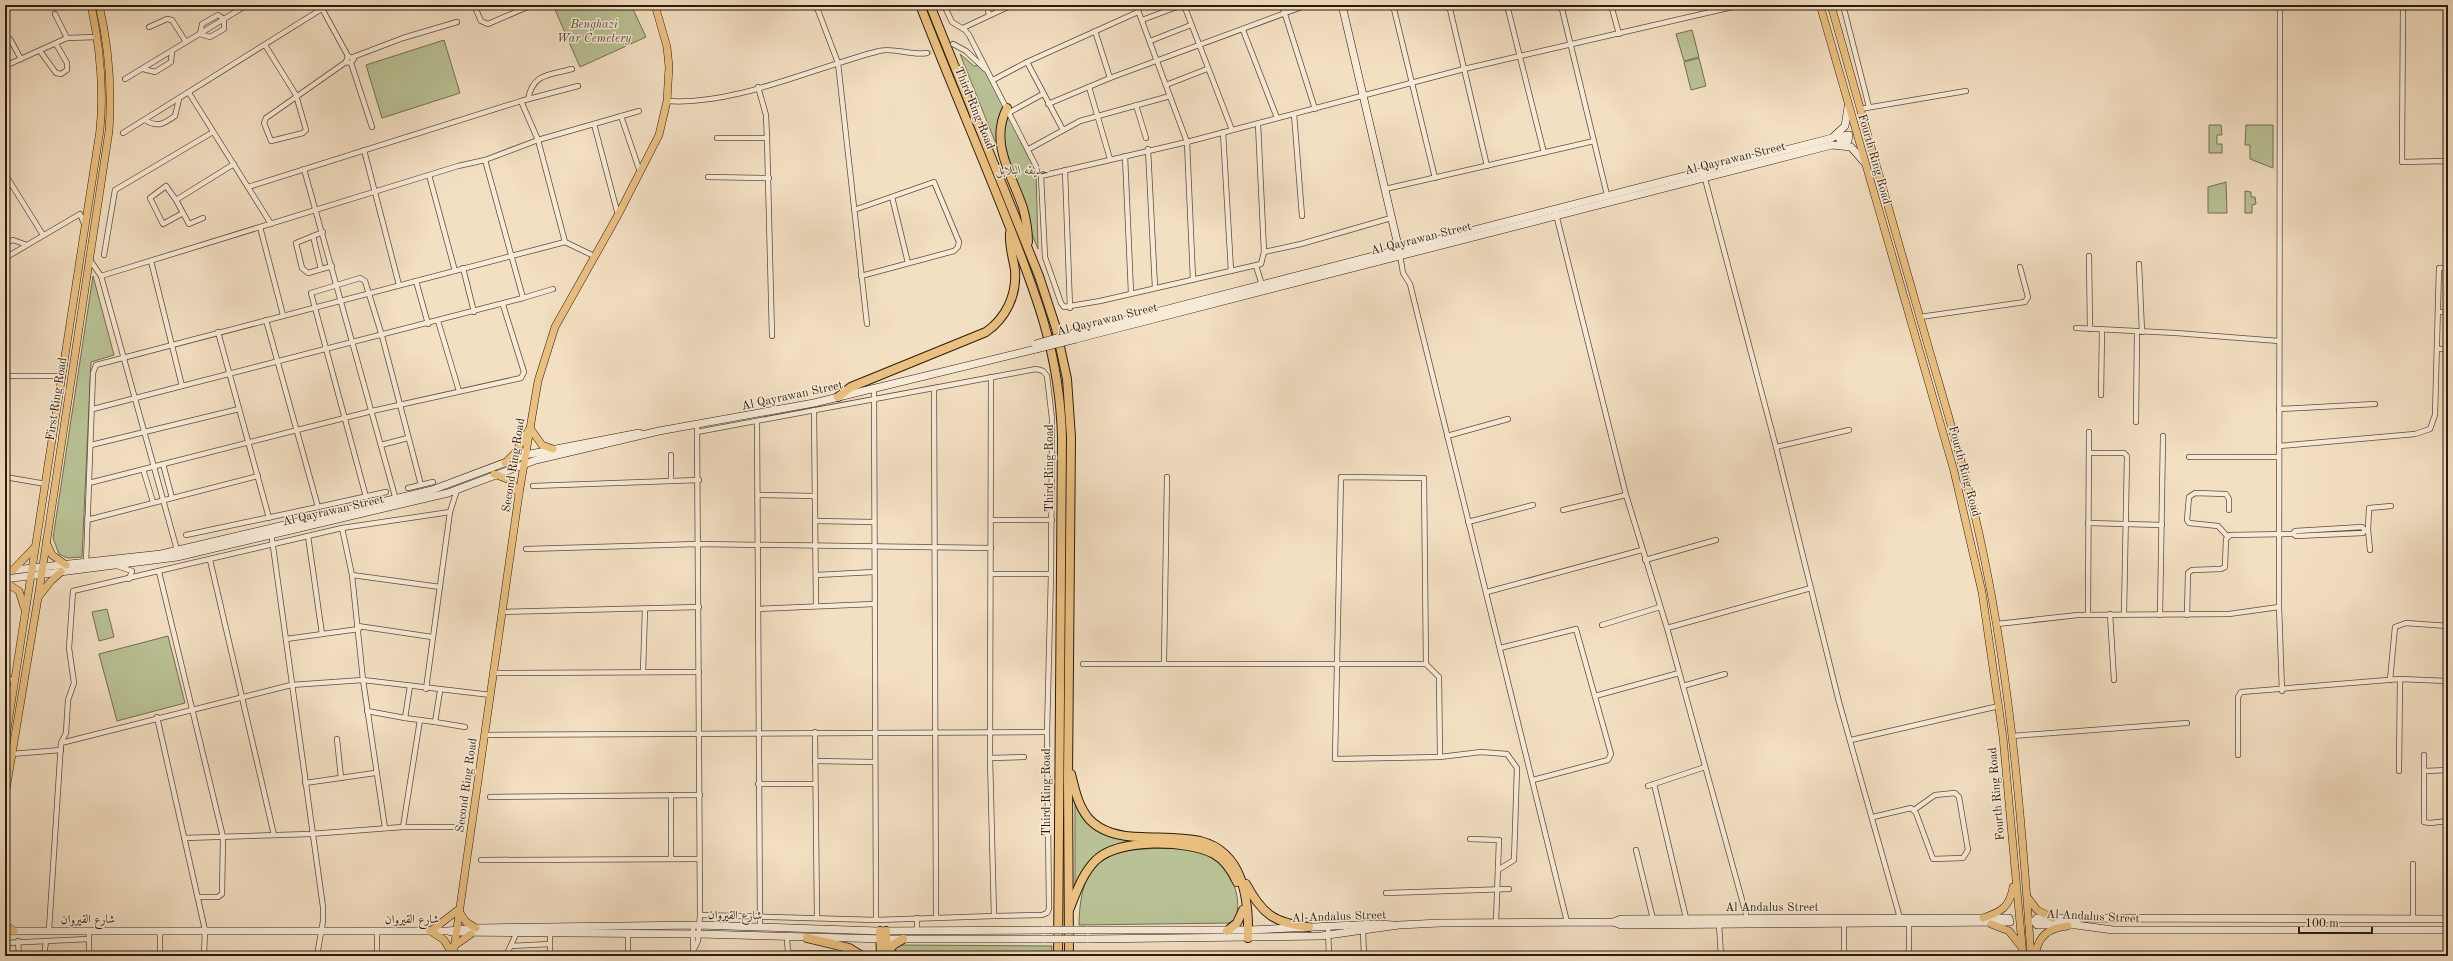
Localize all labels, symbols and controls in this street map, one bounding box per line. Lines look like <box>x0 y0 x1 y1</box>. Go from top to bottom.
park label: Benghazi War Cemetery <box>557 19 632 45</box>
street label: Third Ring Road <box>952 65 996 151</box>
street label: Fourth Ring Road <box>1855 113 1893 206</box>
street label: Al Qayrawan Street <box>1684 141 1787 177</box>
park label: حديقه البلابل <box>995 165 1049 179</box>
street label: Al Qayrawan Street <box>1370 221 1473 257</box>
street label: Al Qayrawan Street <box>1056 302 1159 338</box>
street label: First Ring Road <box>44 357 69 442</box>
street label: Al Qayrawan Street <box>740 379 844 413</box>
street label: Second Ring Road <box>501 417 527 513</box>
street label: Third Ring Road <box>1044 424 1056 512</box>
street label: Fourth Ring Road <box>1946 425 1982 518</box>
street label: Al Qayrawan Street <box>282 494 385 528</box>
street label: Second Ring Road <box>454 737 480 833</box>
street label: Fourth Ring Road <box>1987 747 2007 841</box>
street label: Third Ring Road <box>1041 748 1053 836</box>
street label: Al Andalus Street <box>1725 902 1819 914</box>
street label: Al-Andalus Street <box>1291 909 1387 925</box>
street label: Al Andalus Street <box>2046 909 2140 925</box>
scale bar <box>2299 909 2372 935</box>
street label: شارع القيروان <box>708 910 762 926</box>
street label: شارع القيروان <box>61 914 115 930</box>
street label: شارع القيروان <box>385 914 439 930</box>
text: 100 m <box>2305 918 2339 930</box>

